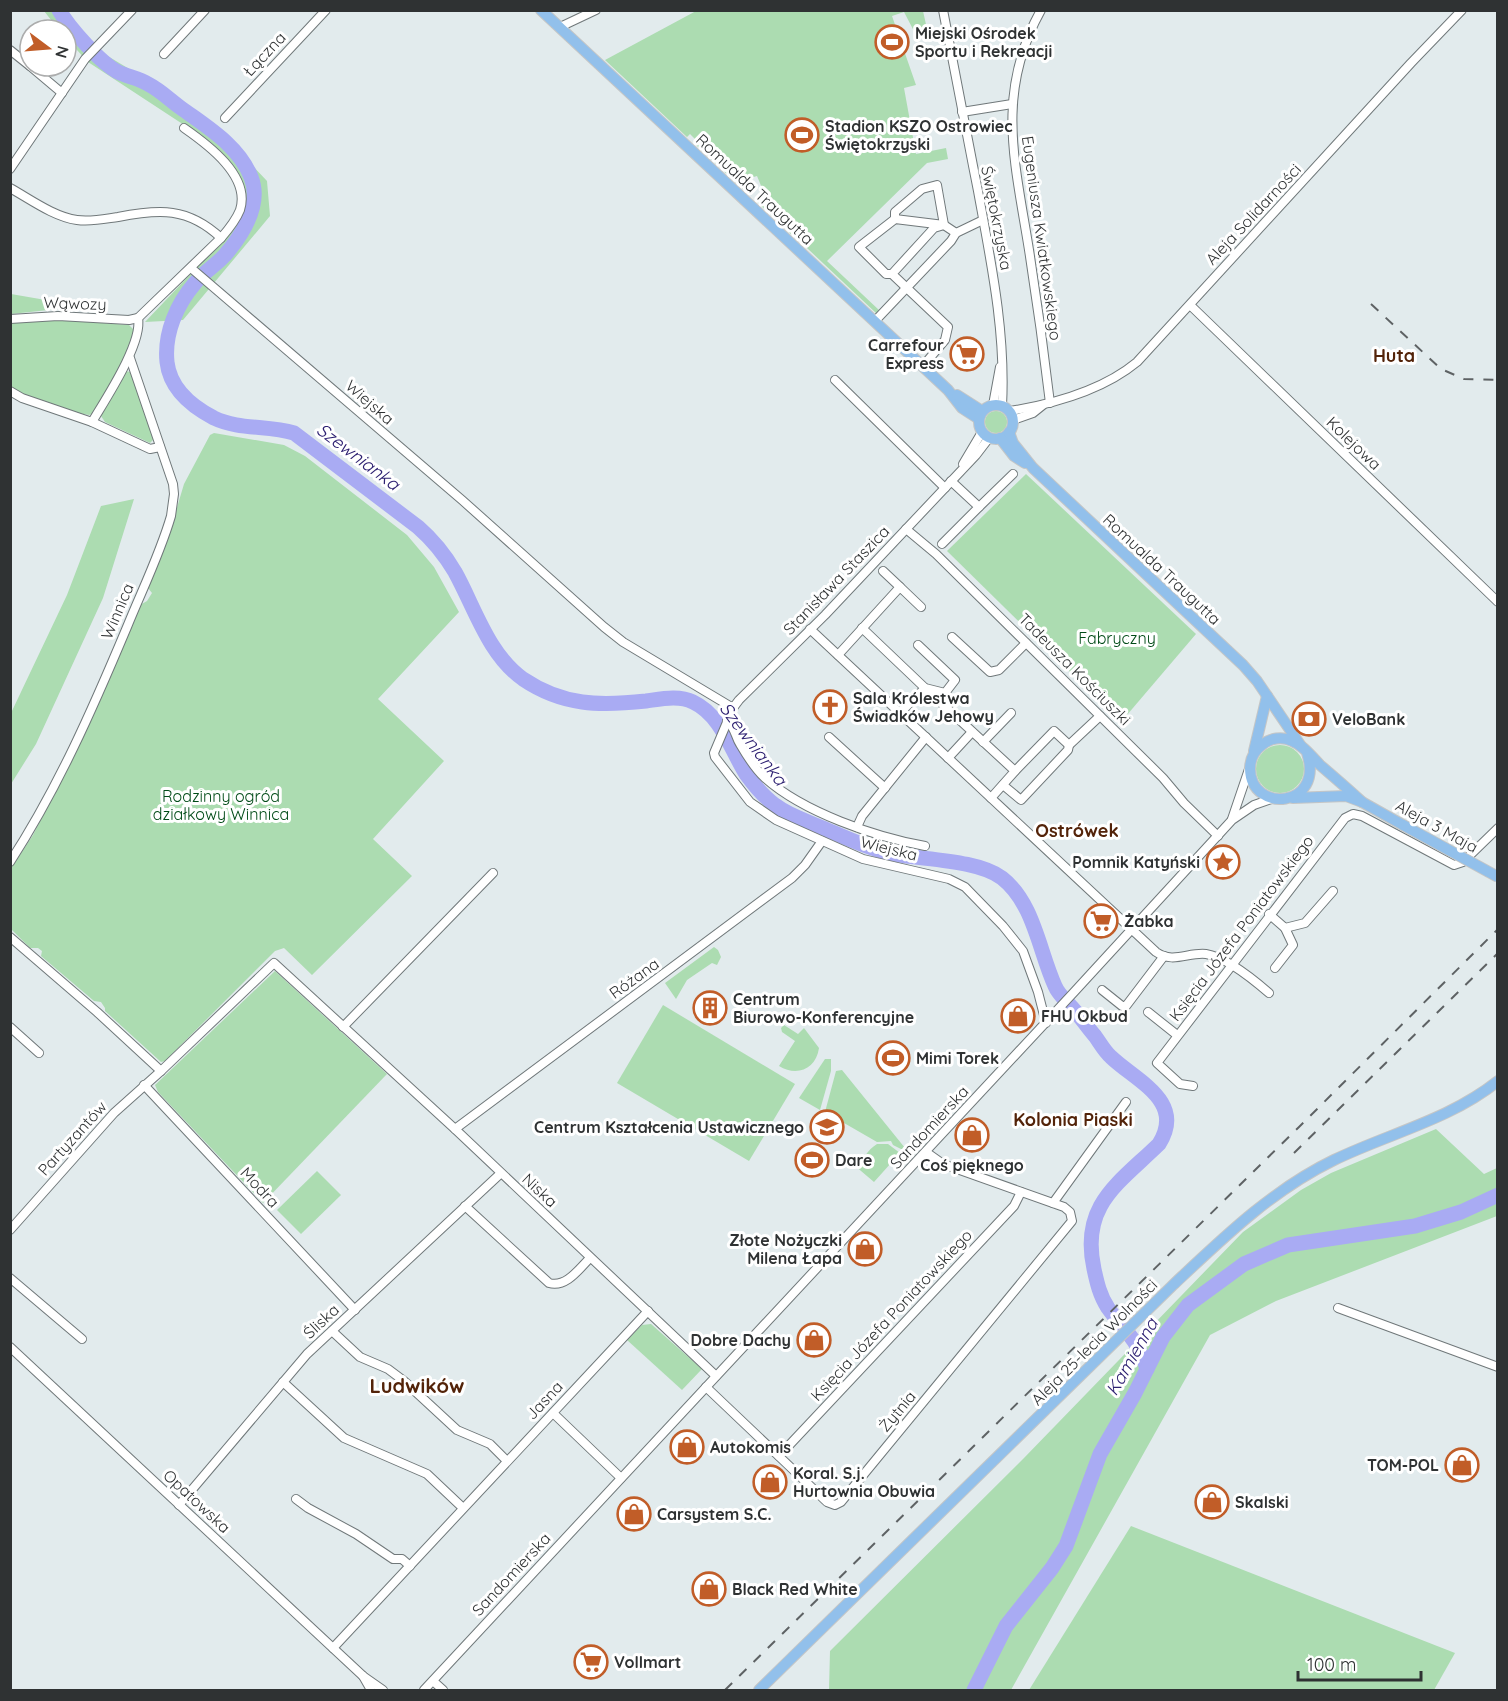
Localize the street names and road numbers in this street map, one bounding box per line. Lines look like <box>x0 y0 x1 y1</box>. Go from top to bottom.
street label: Łączna <box>238 27 290 81</box>
street label: Romualda Traugutta <box>692 129 818 249</box>
street label: Eugeniusza Kwiatkowskiego <box>1018 134 1066 342</box>
street label: Aleja Solidarności <box>1201 159 1305 269</box>
street label: Świętokrzyska <box>977 164 1017 272</box>
street label: Wąwozy <box>43 292 107 314</box>
street label: Wiejska <box>342 375 398 429</box>
street label: Kolejowa <box>1322 412 1386 474</box>
street label: Romualda Traugutta <box>1099 509 1225 629</box>
street label: Stanisława Staszica <box>779 521 893 639</box>
street label: Winnica <box>96 580 138 642</box>
street label: Tadeusza Kościuszki <box>1015 609 1135 729</box>
street label: Aleja 3 Maja <box>1392 795 1482 857</box>
street label: Wiejska <box>858 831 920 865</box>
street label: Księcia Józefa Poniatowskiego <box>1165 831 1317 1025</box>
street label: Różana <box>605 953 663 1003</box>
street label: Sandomierska <box>885 1081 973 1173</box>
street label: Partyzantów <box>33 1097 111 1179</box>
street label: Modra <box>236 1163 284 1211</box>
street label: Niska <box>518 1169 562 1211</box>
street label: Księcia Józefa Poniatowskiego <box>806 1225 976 1405</box>
street label: Aleja 25-lecia Wolności <box>1027 1275 1161 1409</box>
street label: Śliska <box>299 1299 343 1343</box>
street label: Jasna <box>521 1377 567 1423</box>
street label: Żytnia <box>874 1386 920 1436</box>
street label: Opatowska <box>159 1465 235 1537</box>
street label: Sandomierska <box>467 1528 555 1620</box>

